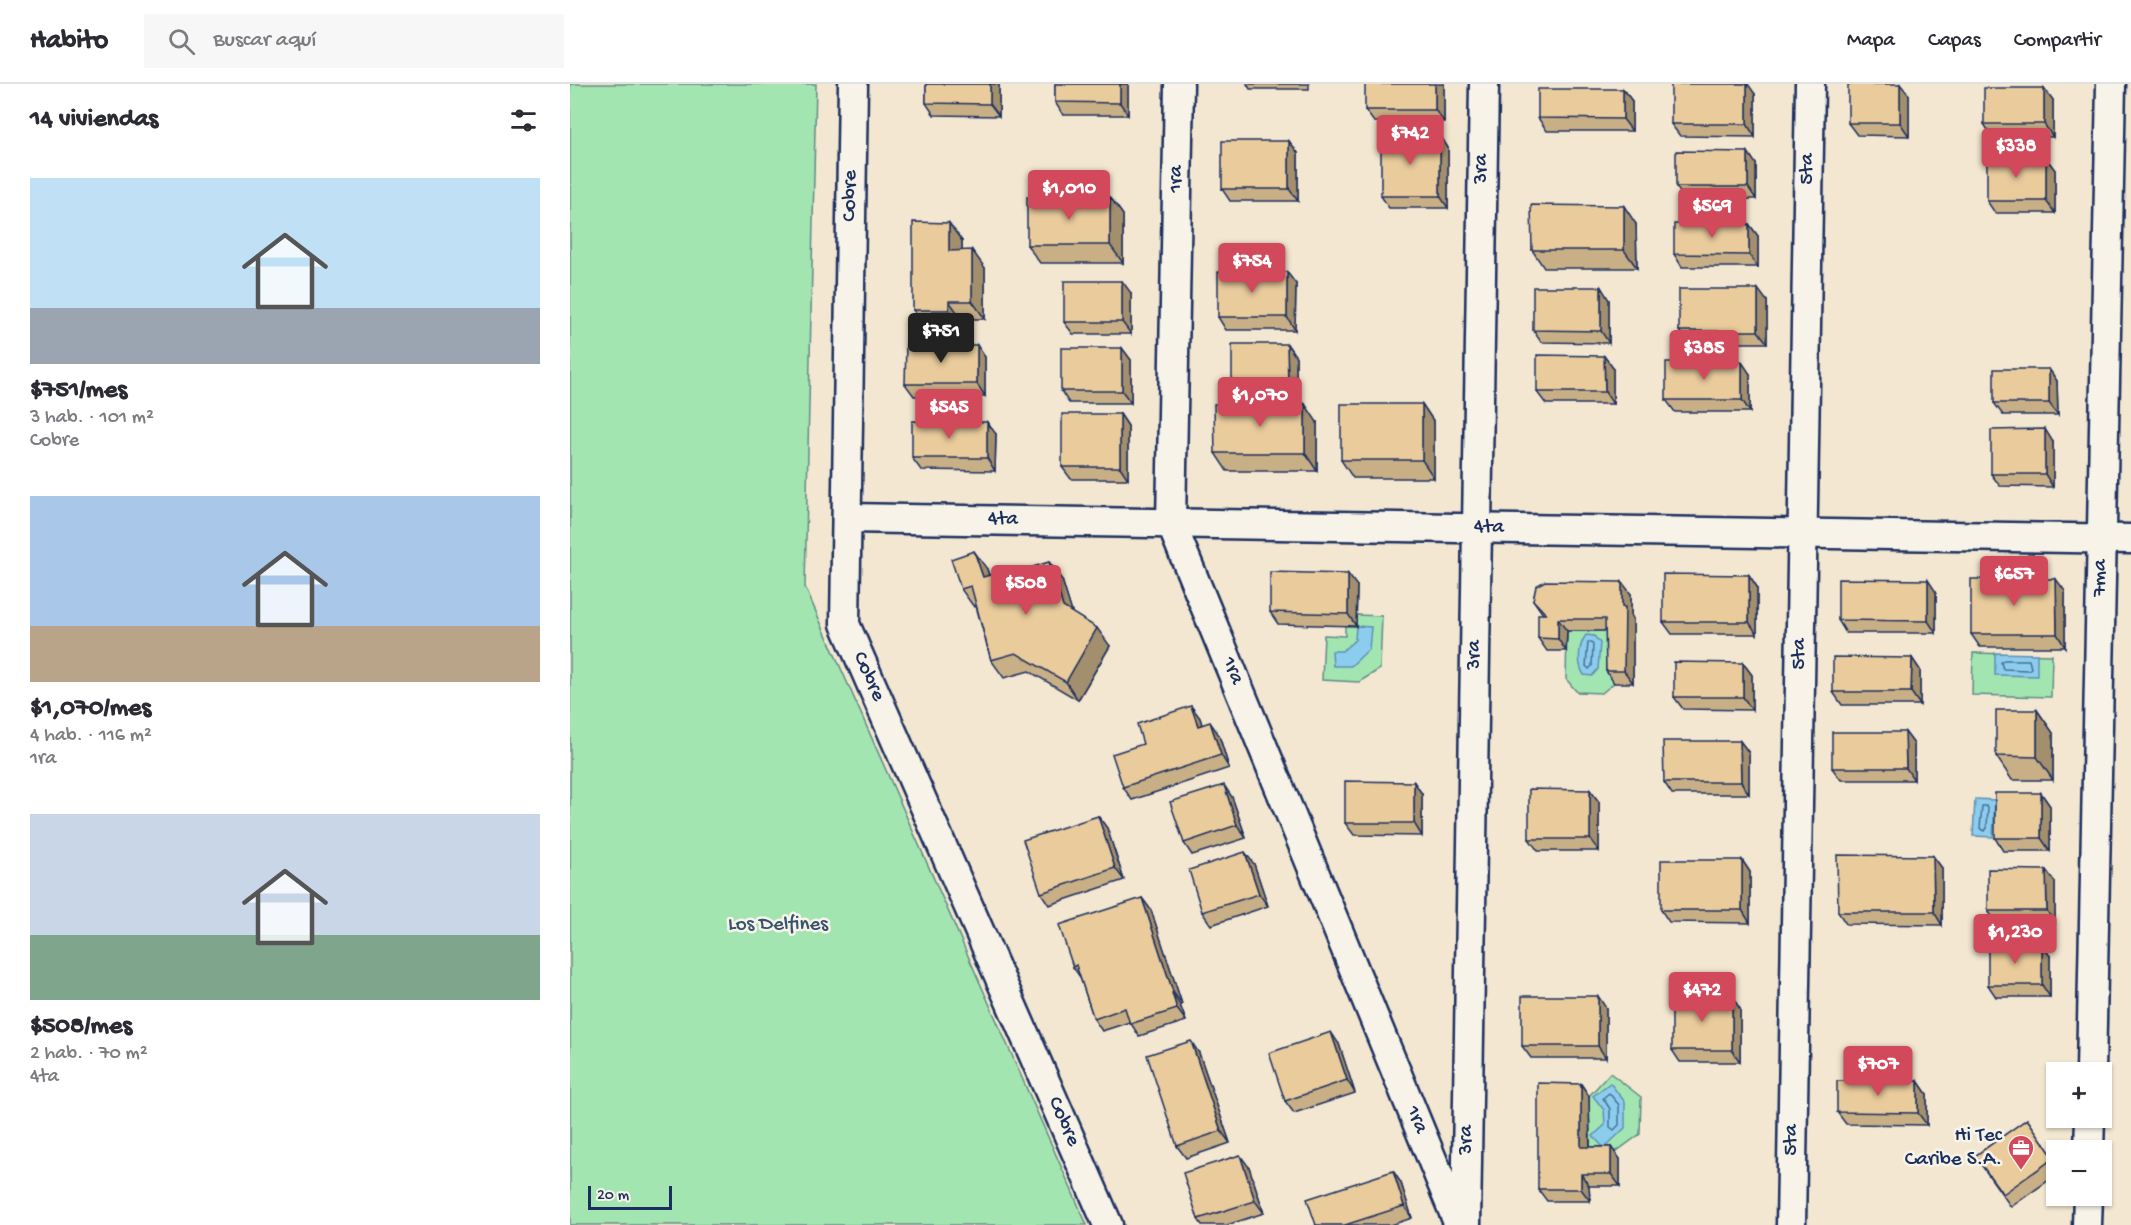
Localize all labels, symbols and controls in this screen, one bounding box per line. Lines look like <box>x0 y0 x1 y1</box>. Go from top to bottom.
search box <box>144 14 564 68</box>
text: Habito <box>30 25 108 58</box>
icon: search <box>165 25 198 58</box>
text: Buscar aquí <box>213 28 316 54</box>
text: Mapa <box>1847 29 1895 54</box>
text: Capas <box>1928 29 1981 54</box>
text: Compartir <box>2014 29 2101 54</box>
icon: filters <box>507 104 540 137</box>
text: 14 viviendas <box>30 105 158 136</box>
pin: $742 <box>1374 115 1446 166</box>
text: $742 <box>1391 123 1429 146</box>
pin: $338 <box>1980 128 2052 179</box>
text: $338 <box>1996 136 2036 159</box>
street label: 3ra <box>1469 152 1495 185</box>
street label: 5ta <box>1795 152 1821 185</box>
street label: 1ra <box>1164 164 1190 194</box>
street label: Cobre <box>838 169 864 222</box>
pin: $1,010 <box>1020 170 1118 221</box>
text: $1,010 <box>1042 178 1096 201</box>
pin: $569 <box>1676 188 1748 239</box>
text: $569 <box>1692 196 1732 219</box>
icon: home <box>231 217 339 325</box>
pin: $754 <box>1216 243 1288 294</box>
text: $754 <box>1232 251 1272 274</box>
pin: $751 <box>905 313 977 364</box>
text: $751 <box>922 321 960 344</box>
pin: $385 <box>1668 330 1740 381</box>
text: $385 <box>1684 338 1724 361</box>
text: $751/mes <box>30 376 127 407</box>
pin: $1,070 <box>1211 377 1309 428</box>
text: $1,070 <box>1232 385 1288 408</box>
pin: $545 <box>913 389 985 440</box>
text: $545 <box>929 397 969 420</box>
text: 3 hab. · 101 m² <box>30 407 154 430</box>
text: Cobre <box>30 430 79 453</box>
street label: 4ta <box>988 507 1020 533</box>
street label: 4ta <box>1474 515 1506 541</box>
icon: home <box>231 535 339 643</box>
pin: $657 <box>1978 556 2050 607</box>
street label: 7ma <box>2088 558 2114 598</box>
text: $657 <box>1994 564 2034 587</box>
pin: $508 <box>990 565 1062 616</box>
text: $508 <box>1005 573 1047 596</box>
street label: 5ta <box>1787 637 1813 670</box>
street label: 3ra <box>1462 638 1488 671</box>
street label: Cobre <box>846 648 890 707</box>
street label: 1ra <box>1215 653 1249 690</box>
text: $1,070/mes <box>30 694 151 725</box>
text: 4 hab. · 116 m² <box>30 725 152 748</box>
text: 1ra <box>30 748 56 771</box>
icon: home <box>231 853 339 961</box>
park label: Los Delfines <box>728 913 829 938</box>
pin: $1,230 <box>1966 914 2064 965</box>
text: $1,230 <box>1988 922 2042 945</box>
pin: $472 <box>1666 972 1738 1023</box>
text: $472 <box>1683 980 1721 1003</box>
text: $508/mes <box>30 1012 132 1043</box>
text: 2 hab. · 70 m² <box>30 1043 148 1066</box>
pin: $707 <box>1842 1046 1914 1097</box>
text: $707 <box>1857 1054 1899 1077</box>
map controls <box>2046 1062 2112 1206</box>
button: + <box>2046 1062 2112 1128</box>
text: 4ta <box>30 1066 59 1089</box>
street label: Cobre <box>1041 1093 1085 1152</box>
street label: 1ra <box>1399 1102 1433 1139</box>
street label: 3ra <box>1454 1123 1480 1156</box>
street label: 5ta <box>1779 1123 1805 1156</box>
place label: Hi Tec Caribe S.A. <box>1905 1124 2003 1173</box>
office icon: Hi Tec Caribe S.A. <box>2006 1133 2036 1171</box>
button: − <box>2046 1140 2112 1206</box>
scale bar <box>588 1183 672 1210</box>
text: 20 m <box>597 1187 629 1206</box>

